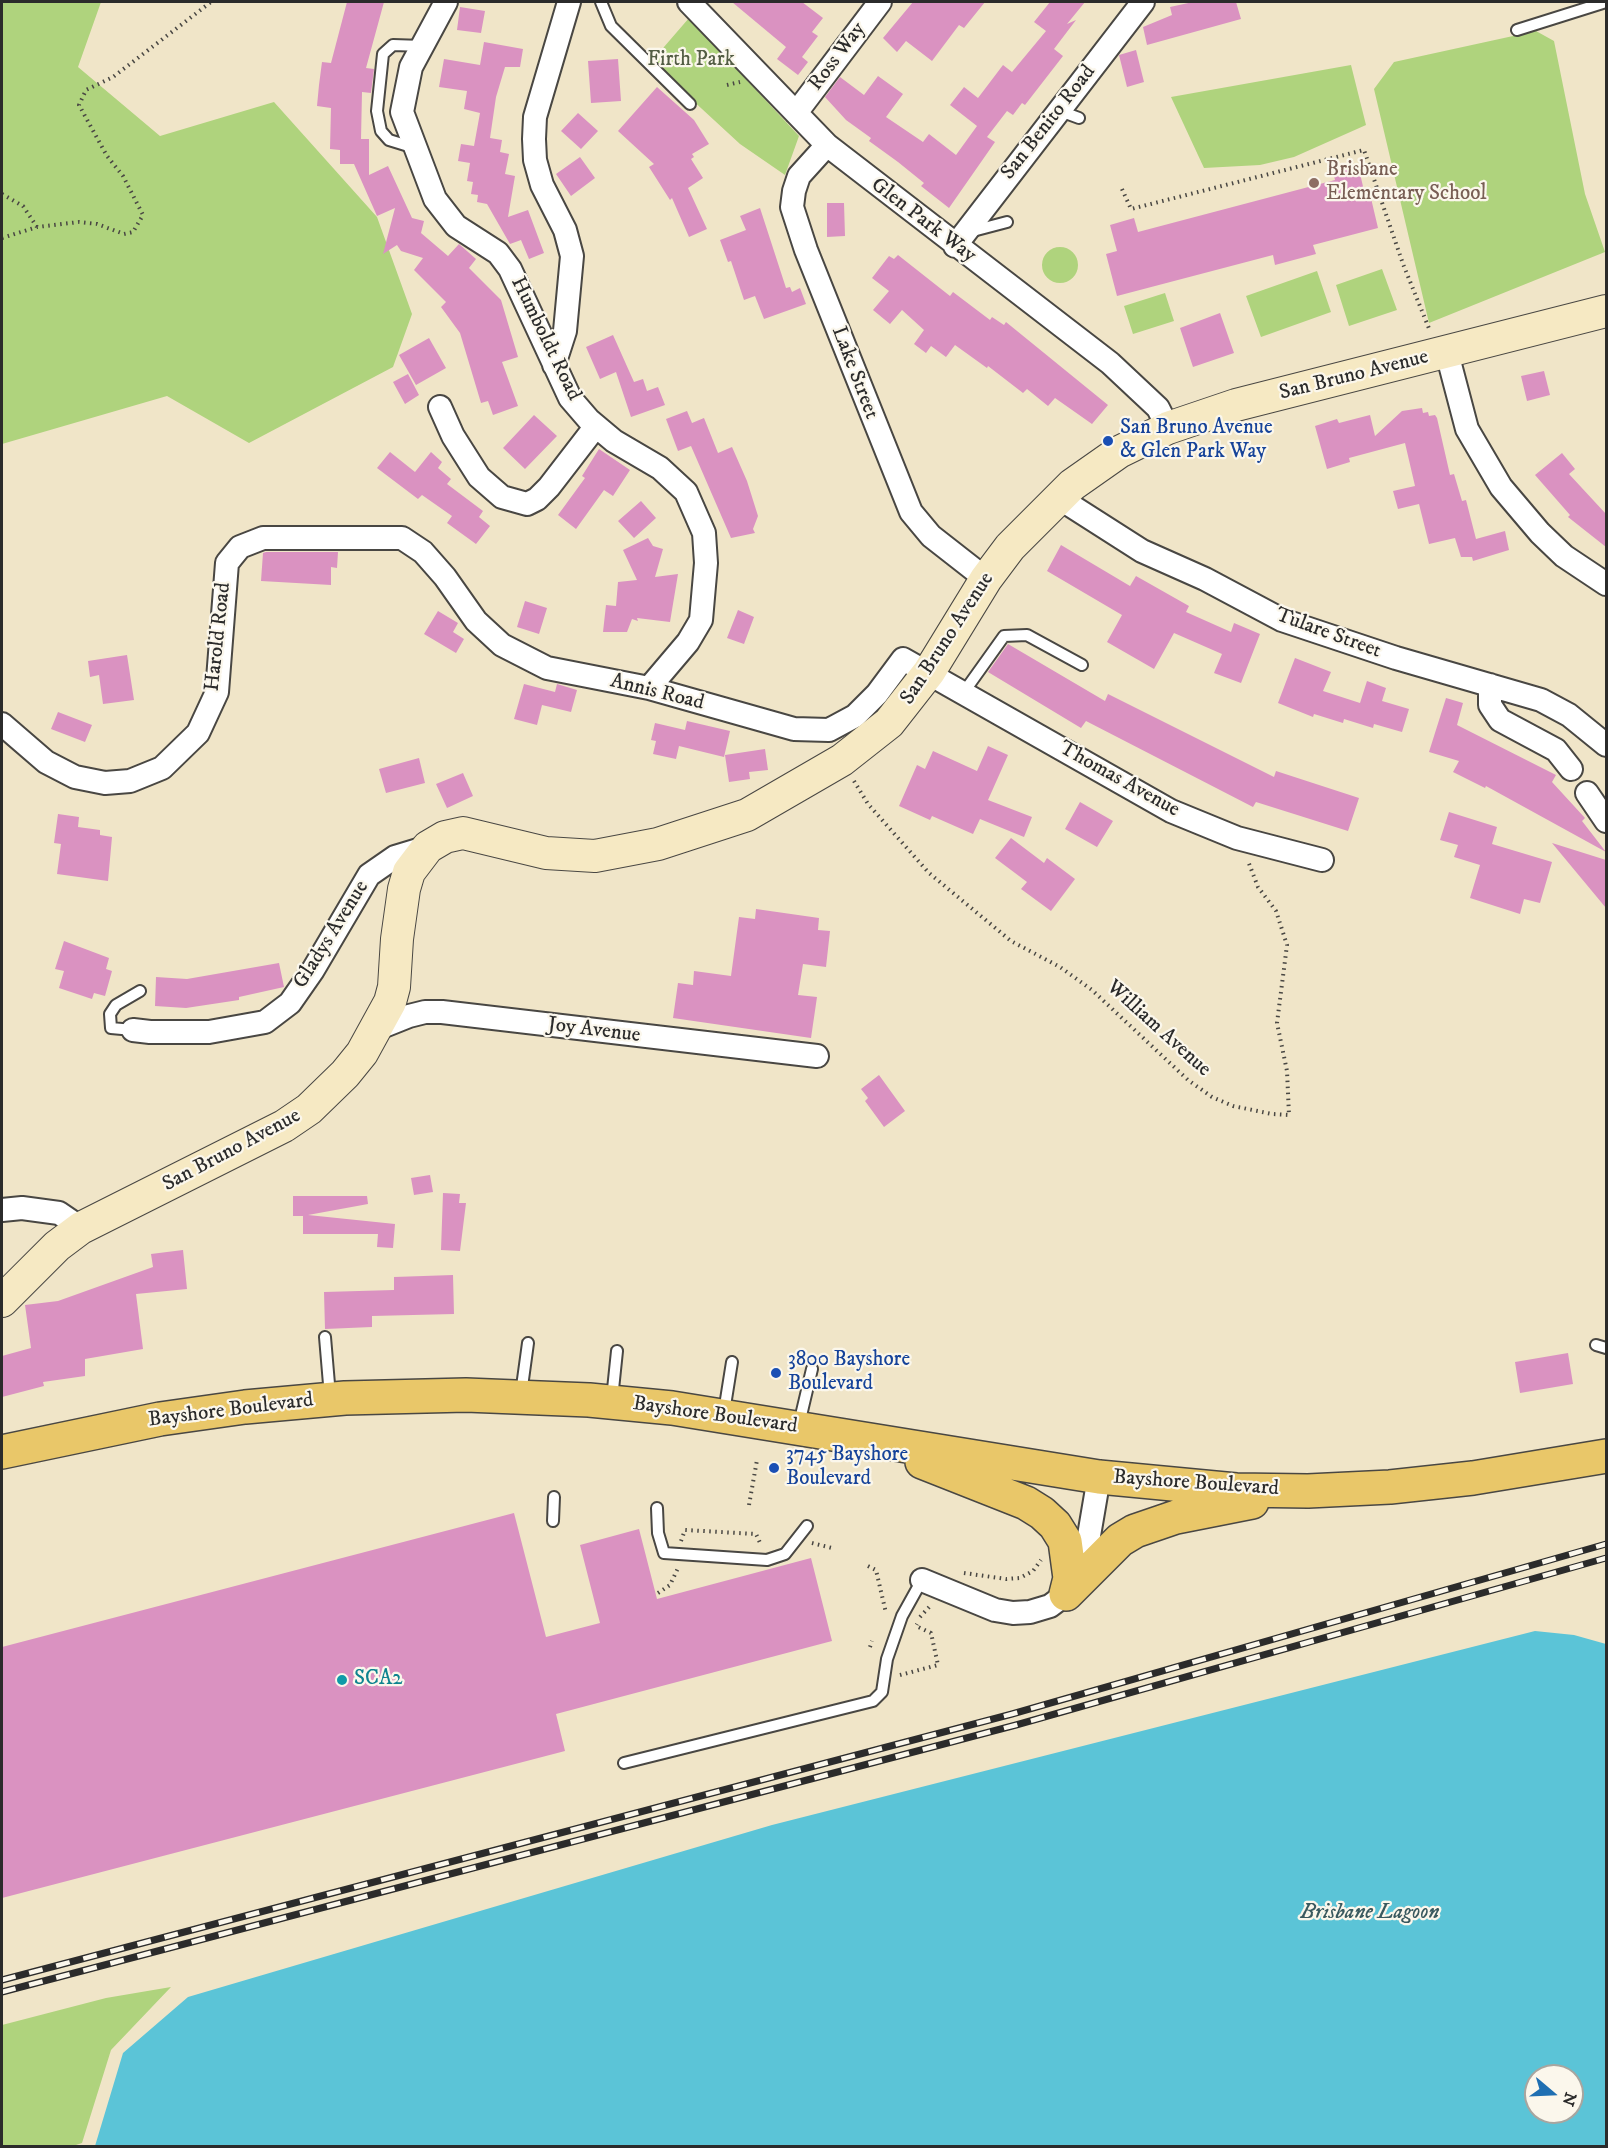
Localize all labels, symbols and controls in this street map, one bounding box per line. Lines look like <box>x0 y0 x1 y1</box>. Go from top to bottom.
street label: Ross Way <box>804 18 872 96</box>
park label: Firth Park <box>647 48 735 74</box>
street label: San Benito Road <box>996 61 1102 185</box>
place label: Brisbane Elementary School <box>1326 158 1487 208</box>
street label: Glen Park Way <box>865 173 981 269</box>
marker: Brisbane Elementary School <box>1307 176 1321 190</box>
street label: Humboldt Road <box>504 273 586 405</box>
street label: Lake Street <box>825 323 883 423</box>
street label: San Bruno Avenue <box>1277 345 1431 407</box>
place label: San Bruno Avenue & Glen Park Way <box>1120 416 1273 466</box>
marker: San Bruno Avenue & Glen Park Way <box>1101 434 1115 448</box>
street label: San Bruno Avenue <box>896 568 1000 710</box>
street label: Harold Road <box>201 581 237 693</box>
street label: Tulare Street <box>1272 603 1384 665</box>
street label: Annis Road <box>608 669 706 717</box>
street label: Thomas Avenue <box>1054 737 1184 823</box>
street label: Gladys Avenue <box>289 876 375 994</box>
street label: William Avenue <box>1100 975 1216 1083</box>
street label: Joy Avenue <box>546 1013 642 1049</box>
street label: San Bruno Avenue <box>159 1104 305 1198</box>
place label: 3800 Bayshore Boulevard <box>788 1348 910 1398</box>
marker: 3800 Bayshore Boulevard <box>769 1366 783 1380</box>
street label: Bayshore Boulevard <box>147 1388 315 1434</box>
street label: Bayshore Boulevard <box>631 1392 799 1440</box>
place label: 3745 Bayshore Boulevard <box>786 1443 908 1493</box>
marker: 3745 Bayshore Boulevard <box>767 1461 781 1475</box>
street label: Bayshore Boulevard <box>1112 1466 1280 1502</box>
place label: SCA2 <box>354 1667 403 1693</box>
marker: SCA2 <box>335 1673 349 1687</box>
water label: Brisbane Lagoon <box>1301 1900 1439 1926</box>
north arrow <box>1524 2064 1584 2124</box>
text: N <box>1558 2090 1581 2109</box>

